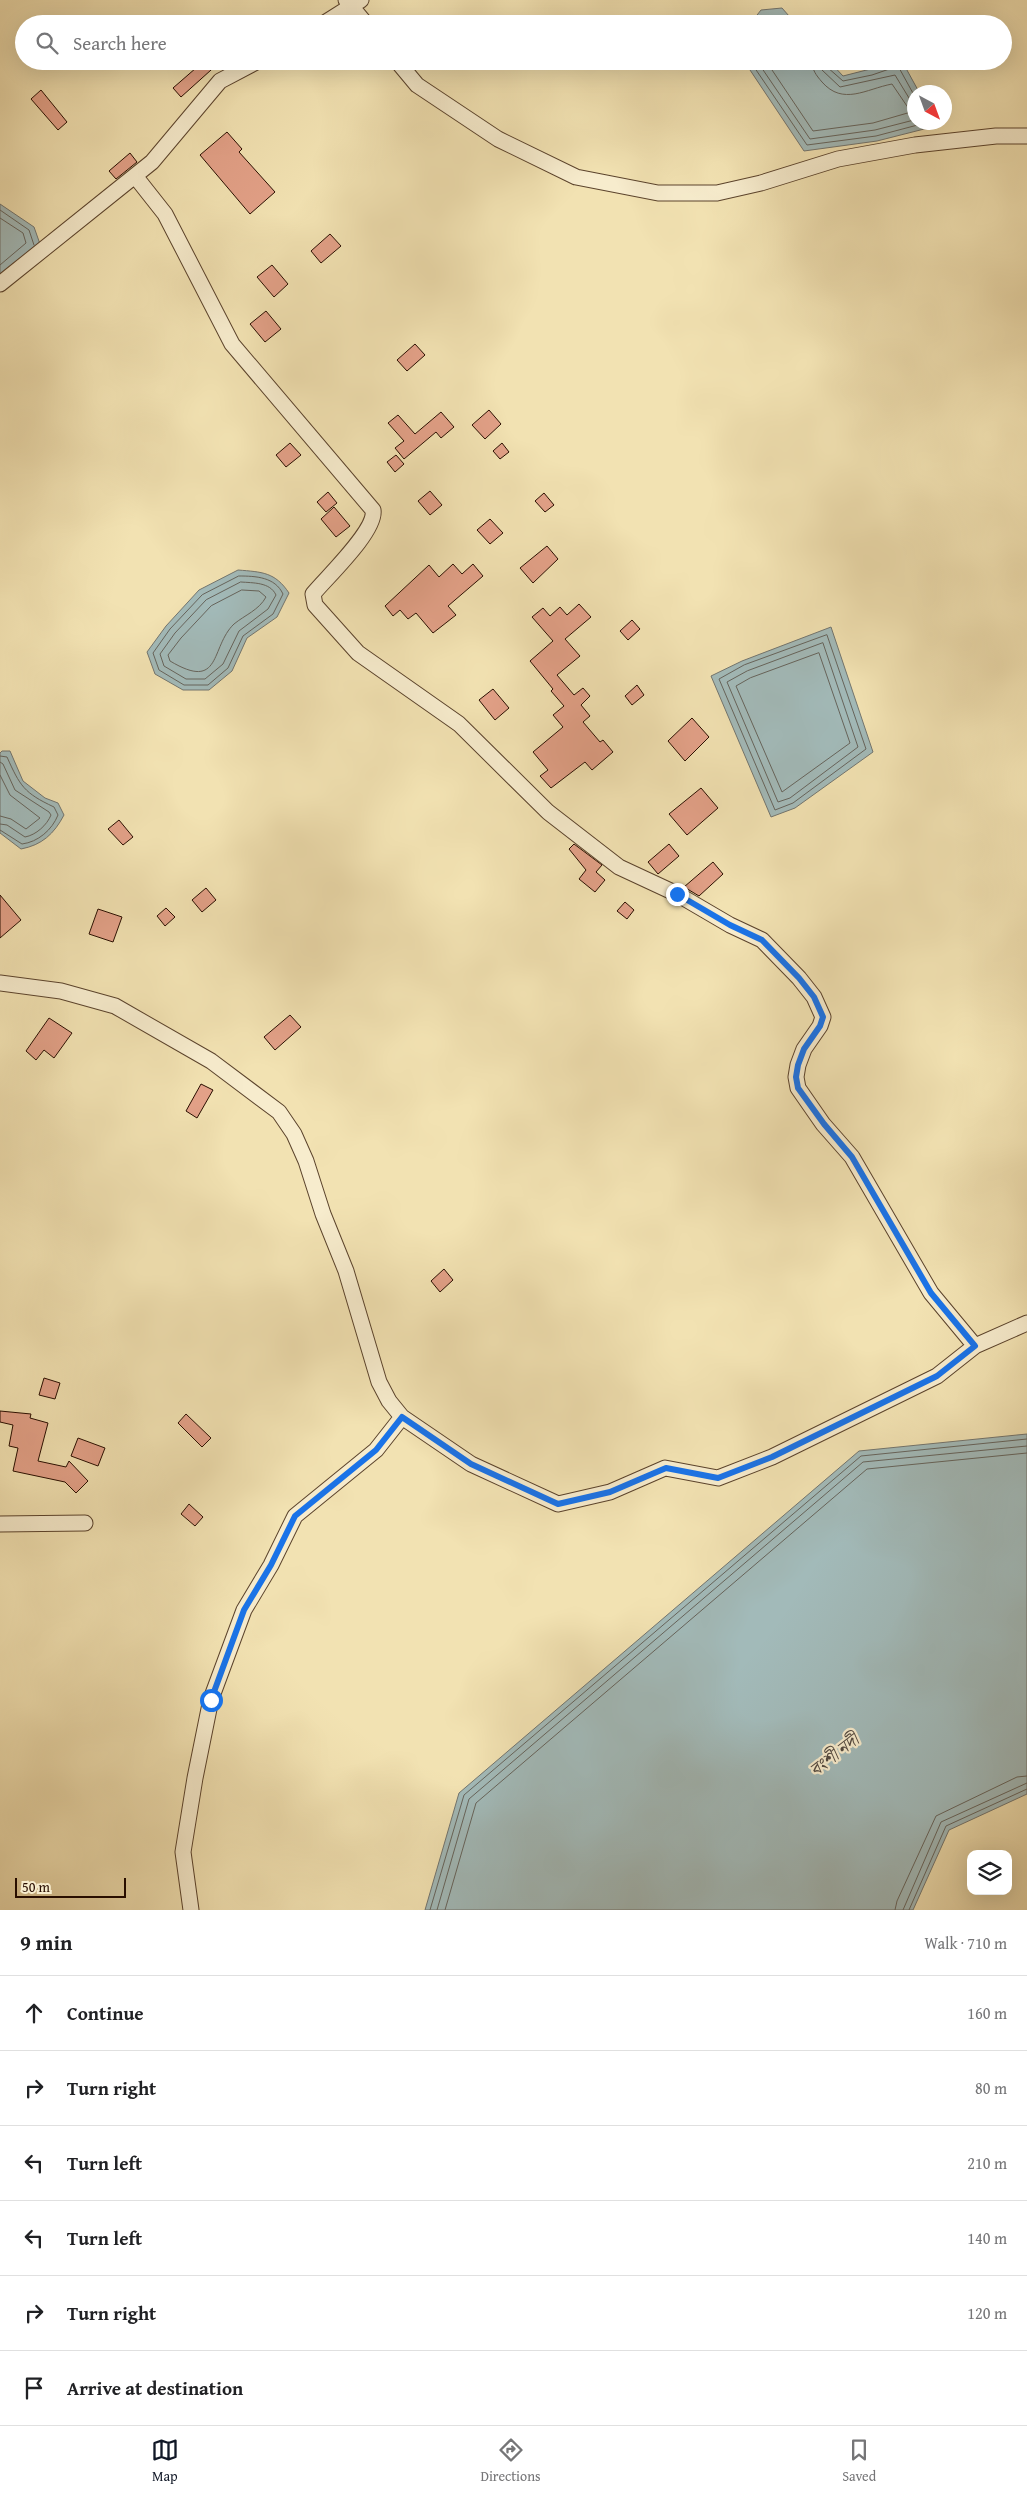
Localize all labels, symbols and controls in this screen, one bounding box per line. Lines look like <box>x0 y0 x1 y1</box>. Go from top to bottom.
search box <box>15 15 1012 70</box>
icon: search <box>33 29 61 57</box>
text: Search here <box>73 29 167 57</box>
north arrow <box>907 85 952 130</box>
route end <box>666 883 689 906</box>
route start <box>200 1689 223 1712</box>
water label: বংশী নদী <box>803 1725 866 1783</box>
map controls <box>967 1850 1012 1895</box>
button: layers <box>967 1850 1012 1895</box>
scale bar <box>15 1875 126 1898</box>
text: 50 m <box>22 1877 50 1897</box>
text: 9 min <box>20 1927 72 1958</box>
text: Walk · 710 m <box>924 1931 1007 1955</box>
icon: ahead <box>20 1999 48 2027</box>
text: Continue <box>67 1999 144 2027</box>
text: 160 m <box>967 2001 1007 2025</box>
icon: right <box>20 2074 48 2102</box>
text: Turn right <box>67 2074 156 2102</box>
text: 80 m <box>975 2076 1007 2100</box>
icon: left <box>20 2149 48 2177</box>
text: Turn left <box>67 2149 142 2177</box>
text: 210 m <box>967 2151 1007 2175</box>
icon: left <box>20 2224 48 2252</box>
text: Turn left <box>67 2224 142 2252</box>
text: 140 m <box>967 2226 1007 2250</box>
icon: right <box>20 2299 48 2327</box>
text: Turn right <box>67 2299 156 2327</box>
text: 120 m <box>967 2301 1007 2325</box>
icon: arrive <box>20 2374 48 2402</box>
text: Arrive at destination <box>67 2374 243 2402</box>
tab: Map <box>151 2436 179 2486</box>
tab: Directions <box>480 2436 541 2486</box>
tab: Saved <box>842 2436 876 2486</box>

